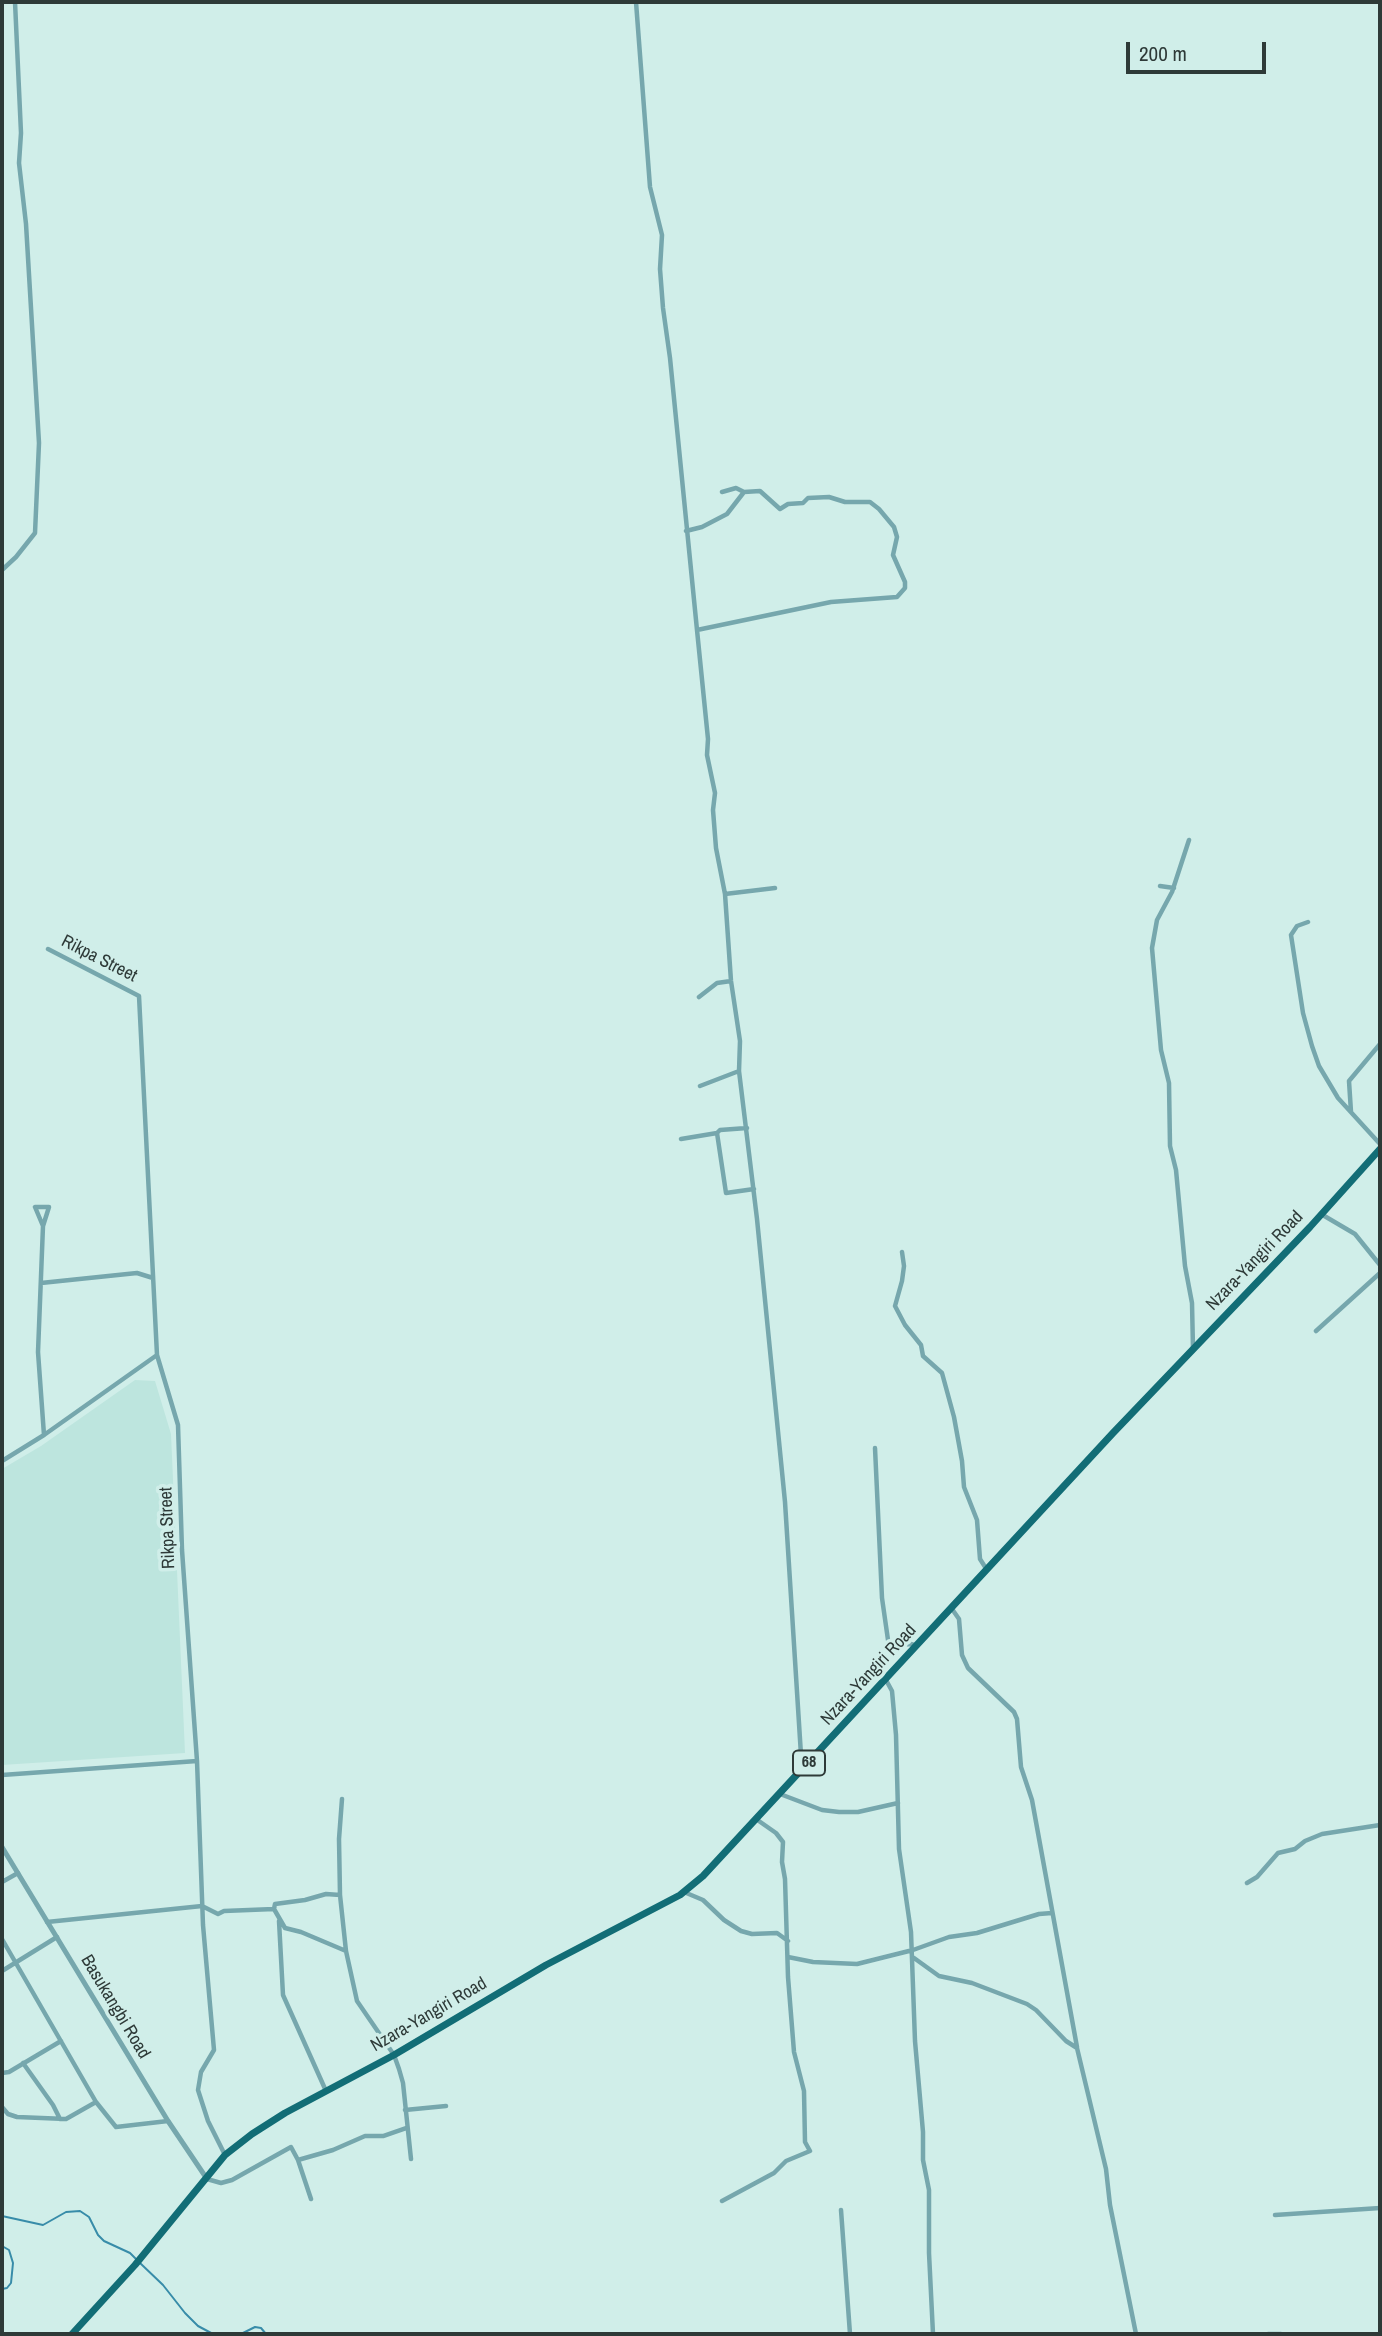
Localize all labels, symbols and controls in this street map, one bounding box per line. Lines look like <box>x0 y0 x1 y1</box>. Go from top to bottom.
scale bar <box>1130 28 1270 72</box>
text: 200 m <box>1139 39 1187 68</box>
street label: Rikpa Street <box>58 931 140 987</box>
street label: Nzara-Yangiri Road <box>1202 1207 1308 1315</box>
street label: Rikpa Street <box>156 1487 180 1569</box>
street label: Nzara-Yangiri Road <box>817 1620 921 1730</box>
road number: 68 <box>793 1750 825 1776</box>
street label: Basukangbi Road <box>76 1951 154 2063</box>
street label: Nzara-Yangiri Road <box>367 1973 491 2057</box>

